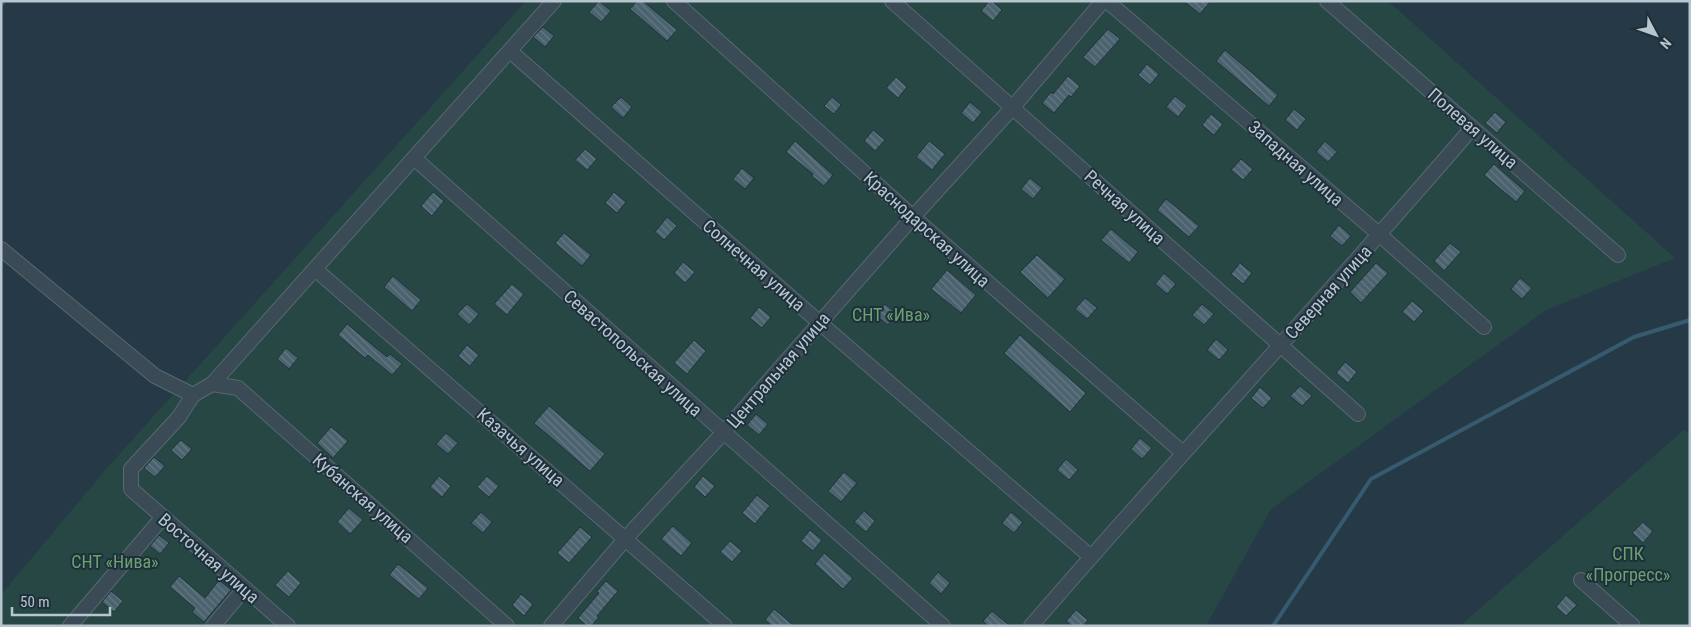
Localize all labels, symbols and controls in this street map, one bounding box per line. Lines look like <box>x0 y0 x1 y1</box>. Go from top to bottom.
north arrow <box>1631 10 1681 60</box>
text: N <box>1657 35 1675 52</box>
street label: Полевая улица <box>1424 83 1522 173</box>
street label: Западная улица <box>1244 116 1348 210</box>
street label: Речная улица <box>1080 165 1170 249</box>
street label: Краснодарская улица <box>860 167 994 291</box>
street label: Солнечная улица <box>699 215 809 315</box>
street label: Северная улица <box>1280 241 1376 343</box>
street label: Севастопольская улица <box>560 285 706 421</box>
park label: СНТ «Ива» <box>852 304 930 325</box>
street label: Центральная улица <box>722 308 834 432</box>
street label: Казачья улица <box>473 403 569 491</box>
street label: Кубанская улица <box>309 449 417 547</box>
street label: Восточная улица <box>154 509 264 607</box>
park label: СПК «Прогресс» <box>1586 543 1670 585</box>
park label: СНТ «Нива» <box>71 551 159 572</box>
scale bar <box>12 584 110 616</box>
text: 50 m <box>20 593 50 611</box>

